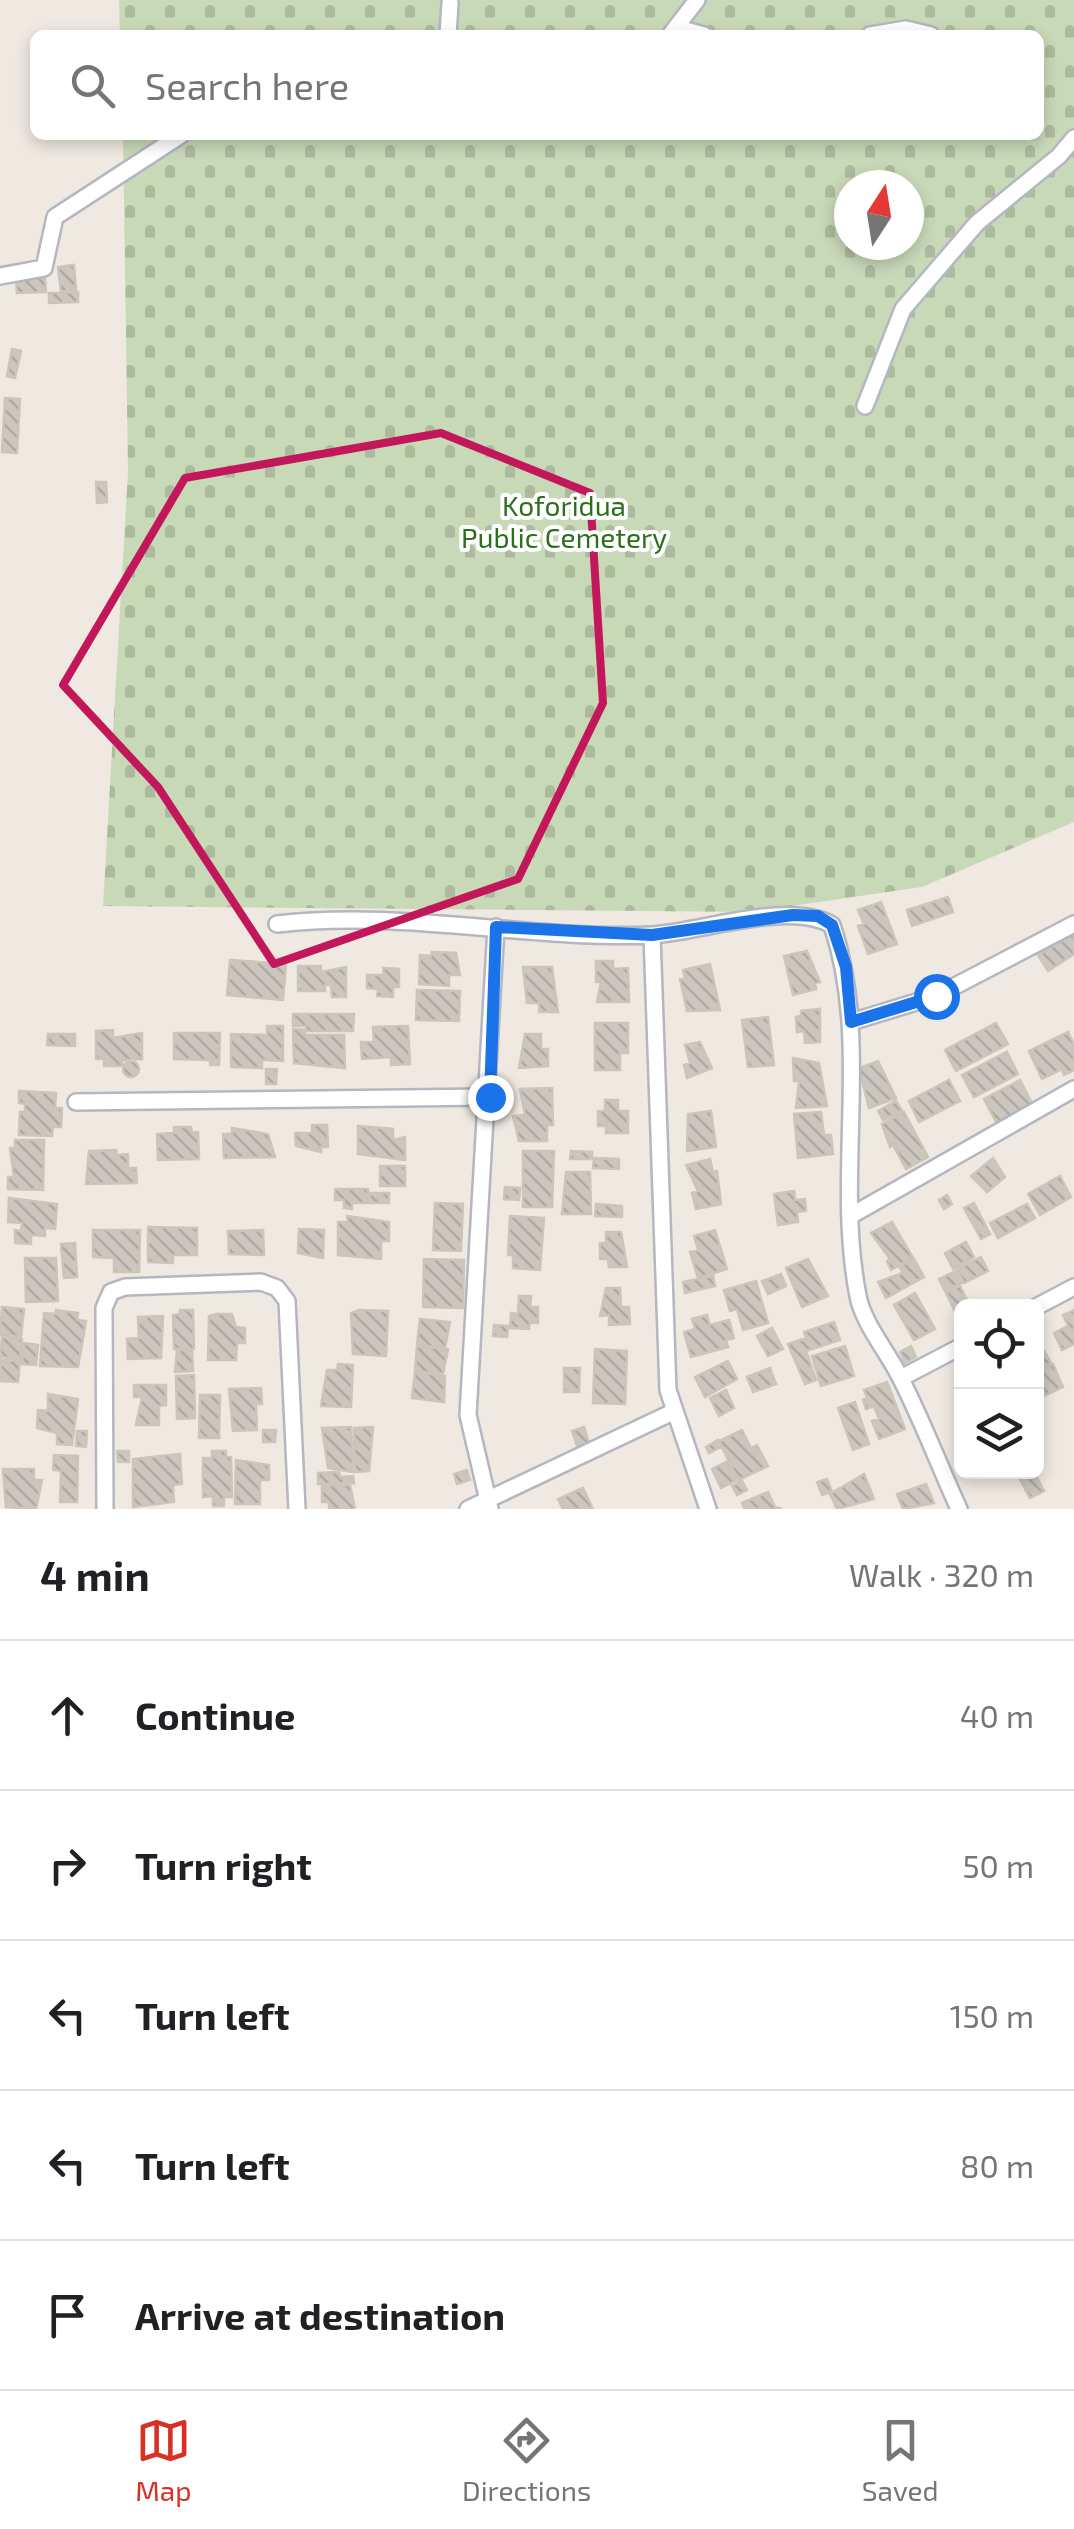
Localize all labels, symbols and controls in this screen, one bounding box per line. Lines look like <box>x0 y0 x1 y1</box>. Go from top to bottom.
search box <box>30 30 1044 140</box>
icon: search <box>65 58 120 113</box>
text: Search here <box>145 62 349 108</box>
north arrow <box>834 170 924 260</box>
park label: Koforidua Public Cemetery <box>461 488 667 554</box>
route start <box>914 974 960 1020</box>
route end <box>468 1075 514 1121</box>
map controls <box>954 1299 1044 1479</box>
button: locate <box>954 1299 1044 1389</box>
button: layers <box>954 1389 1044 1479</box>
text: 4 min <box>40 1549 150 1599</box>
text: Walk · 320 m <box>849 1555 1034 1593</box>
icon: ahead <box>40 1688 95 1743</box>
text: Continue <box>135 1692 295 1738</box>
text: 40 m <box>960 1696 1034 1734</box>
icon: right <box>40 1838 95 1893</box>
text: Turn right <box>135 1842 312 1888</box>
text: 50 m <box>962 1846 1034 1884</box>
icon: left <box>40 1988 95 2043</box>
text: Turn left <box>135 1992 290 2038</box>
text: 150 m <box>950 1996 1034 2034</box>
icon: left <box>40 2138 95 2193</box>
text: Turn left <box>135 2142 290 2188</box>
text: 80 m <box>960 2146 1034 2184</box>
icon: arrive <box>40 2288 95 2343</box>
text: Arrive at destination <box>135 2292 505 2338</box>
tab: Map <box>135 2413 191 2507</box>
tab: Directions <box>462 2413 591 2507</box>
tab: Saved <box>862 2413 939 2507</box>

